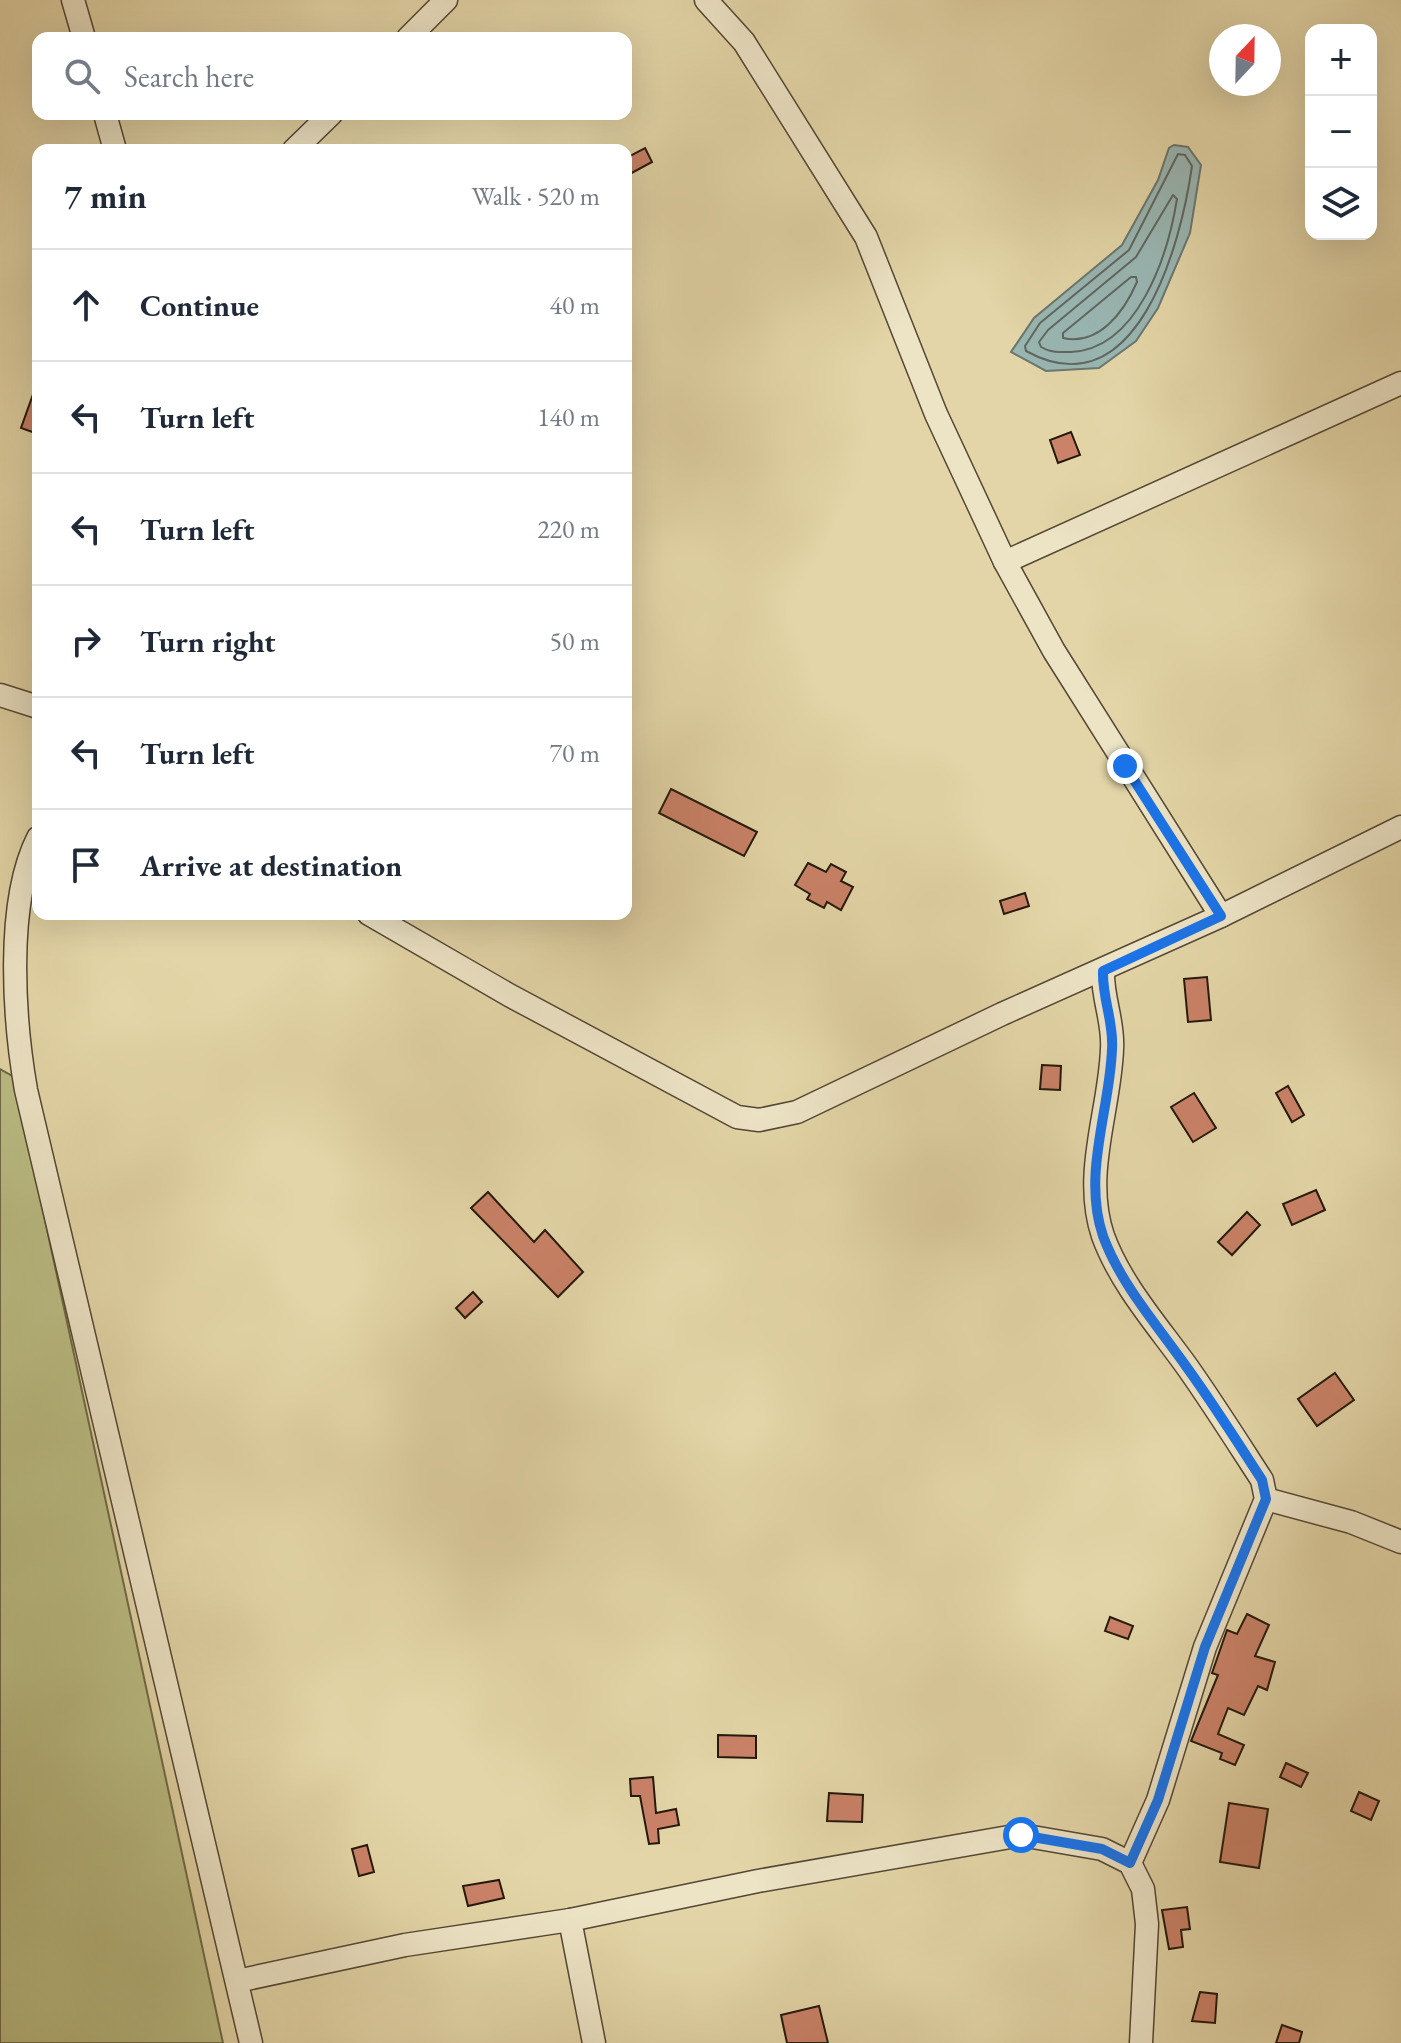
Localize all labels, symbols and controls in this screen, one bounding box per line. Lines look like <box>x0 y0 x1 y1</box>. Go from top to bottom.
north arrow <box>1209 24 1281 96</box>
map controls <box>1305 24 1377 240</box>
button: + <box>1305 24 1377 96</box>
search box <box>32 32 632 120</box>
icon: search <box>60 54 104 98</box>
text: Search here <box>124 57 254 96</box>
button: − <box>1305 96 1377 168</box>
button: layers <box>1305 168 1377 240</box>
text: 7 min <box>64 174 147 218</box>
text: Walk · 520 m <box>472 179 600 213</box>
icon: ahead <box>64 283 108 327</box>
text: Continue <box>140 286 259 325</box>
text: 40 m <box>550 288 600 322</box>
icon: left <box>64 395 108 439</box>
text: Turn left <box>140 398 254 437</box>
text: 140 m <box>537 400 600 434</box>
icon: left <box>64 507 108 551</box>
text: Turn left <box>140 510 254 549</box>
text: 220 m <box>537 512 600 546</box>
icon: right <box>64 619 108 663</box>
text: Turn right <box>140 622 276 661</box>
text: 50 m <box>550 624 600 658</box>
icon: left <box>64 731 108 775</box>
text: Turn left <box>140 734 254 773</box>
text: 70 m <box>550 736 600 770</box>
route end <box>1107 748 1143 784</box>
icon: arrive <box>64 843 108 887</box>
text: Arrive at destination <box>140 846 402 885</box>
route start <box>1003 1817 1039 1853</box>

